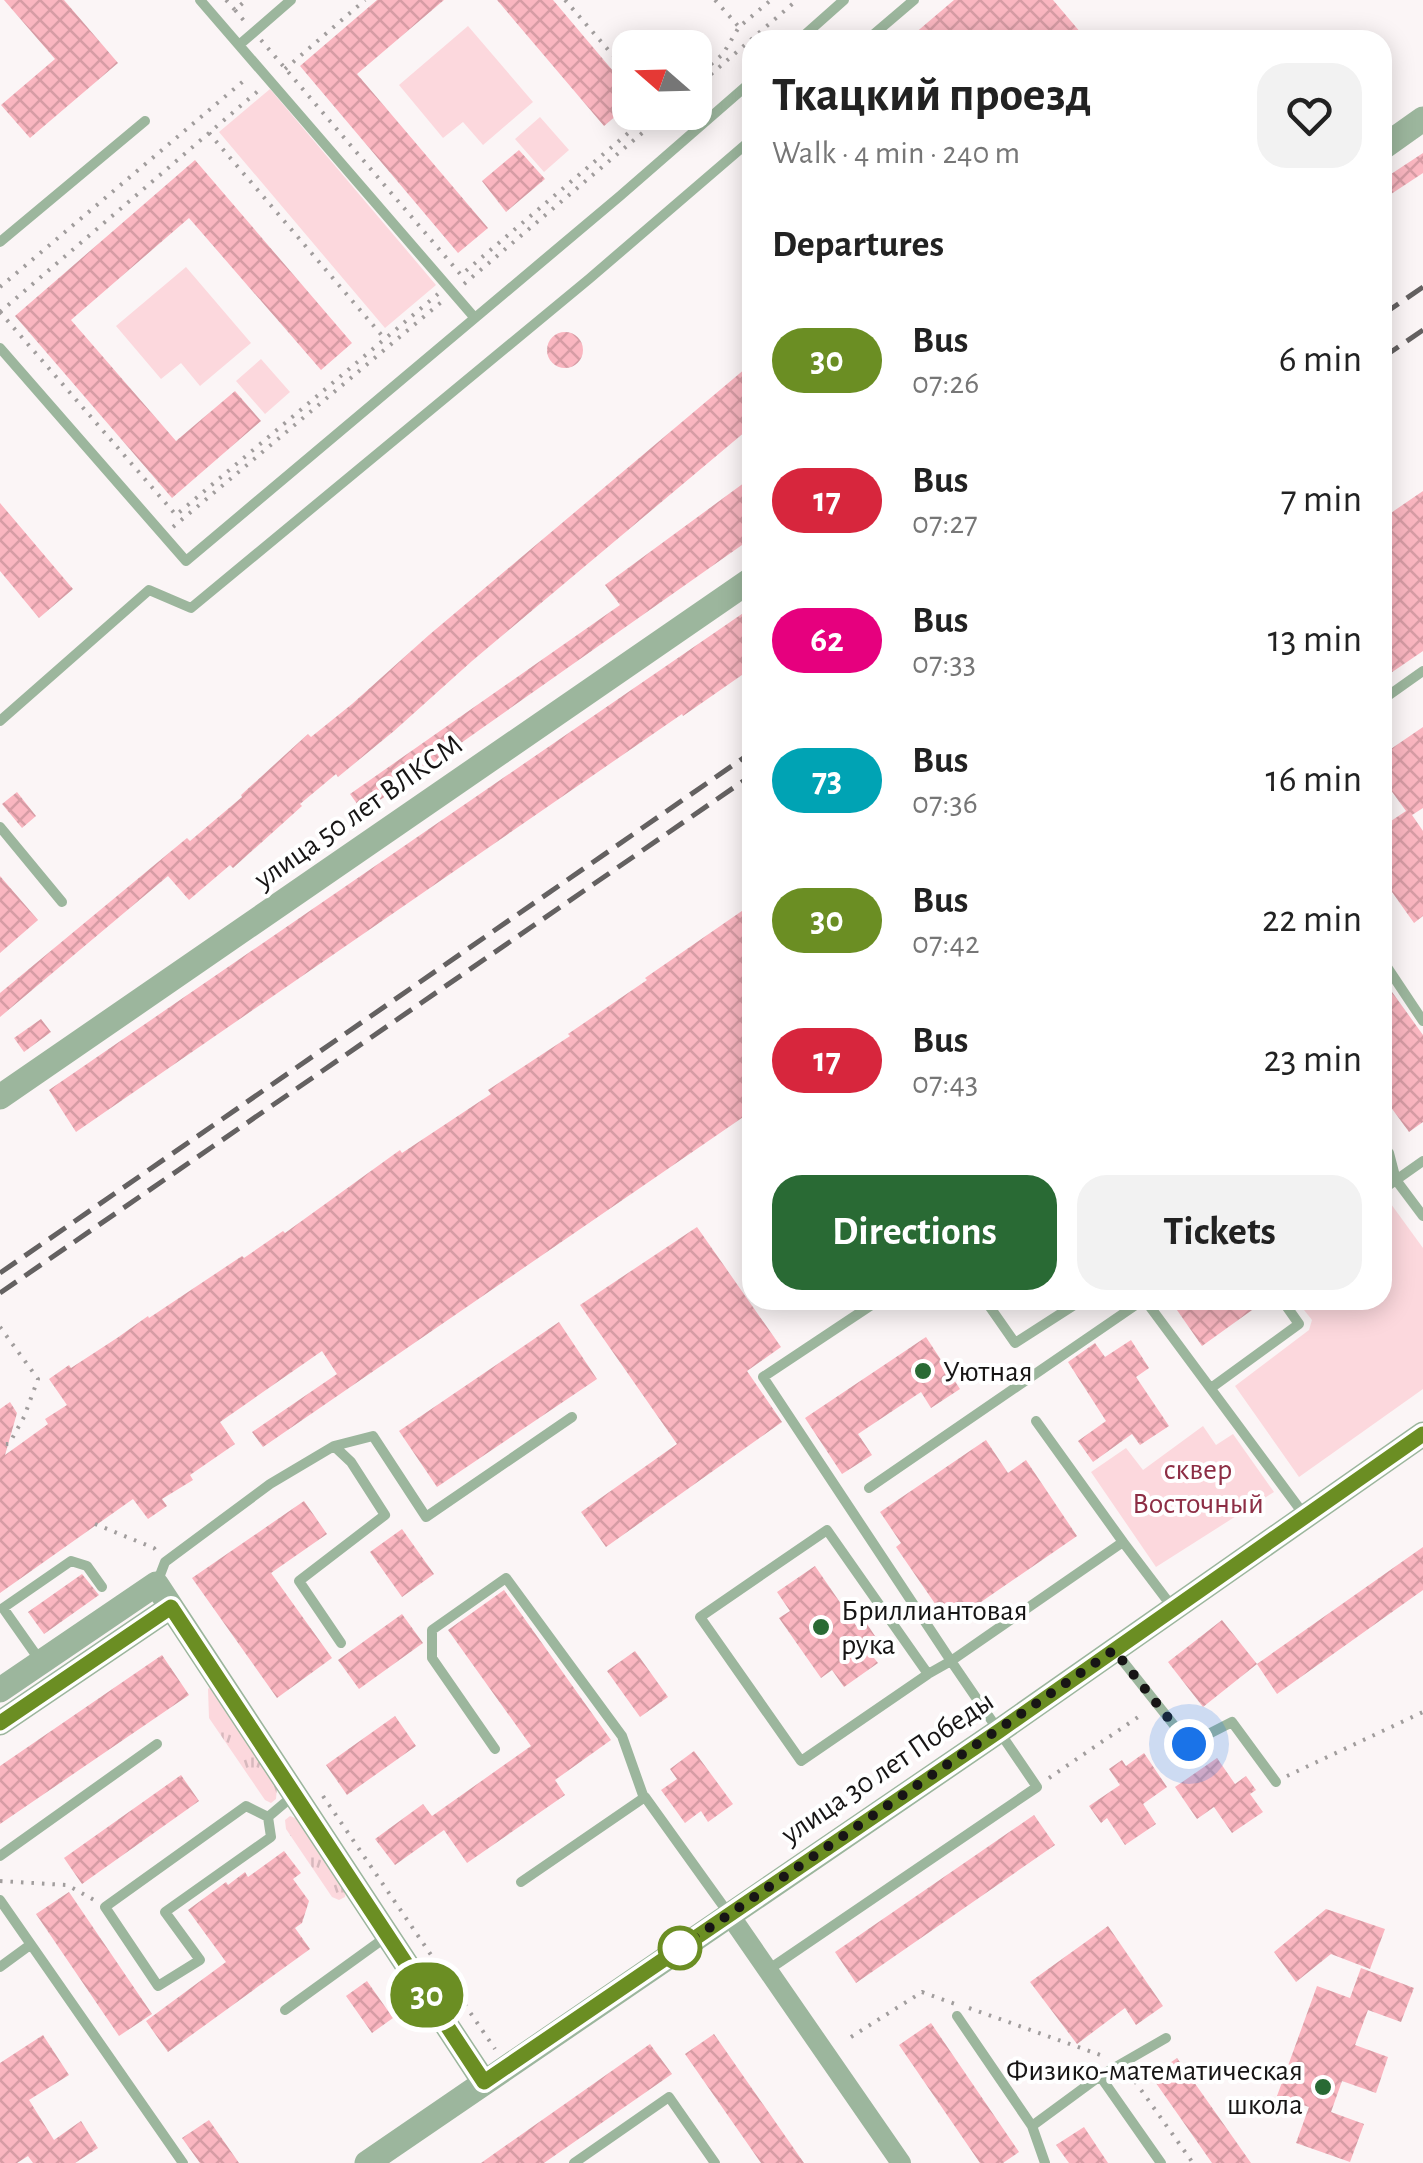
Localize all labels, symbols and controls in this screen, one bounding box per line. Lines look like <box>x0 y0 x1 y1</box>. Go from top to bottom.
north arrow <box>612 30 712 130</box>
map controls <box>612 30 712 130</box>
button: heart <box>1257 63 1362 168</box>
text: Ткацкий проезд <box>772 72 1091 120</box>
text: Walk · 4 min · 240 m <box>772 137 1020 169</box>
text: Departures <box>772 226 944 264</box>
text: Bus <box>912 322 968 360</box>
text: 6 min <box>1279 341 1362 379</box>
text: 30 <box>810 343 844 378</box>
text: 07:26 <box>912 367 979 399</box>
text: Bus <box>912 462 968 500</box>
text: 7 min <box>1281 481 1362 519</box>
text: 17 <box>813 483 841 518</box>
text: 07:27 <box>912 507 977 539</box>
text: Bus <box>912 602 968 640</box>
text: 13 min <box>1268 621 1362 659</box>
text: 62 <box>810 623 844 658</box>
text: 07:33 <box>912 647 976 679</box>
street label: улица 50 лет ВЛКСМ <box>248 729 468 895</box>
text: Bus <box>912 742 968 780</box>
text: 16 min <box>1266 761 1362 799</box>
text: 73 <box>812 763 842 798</box>
text: 07:36 <box>912 787 978 819</box>
text: Bus <box>912 882 968 920</box>
text: 22 min <box>1262 901 1362 939</box>
text: 30 <box>810 903 844 938</box>
text: 07:42 <box>912 927 980 959</box>
text: Bus <box>912 1022 968 1060</box>
text: 23 min <box>1264 1041 1362 1079</box>
text: 17 <box>813 1043 841 1078</box>
text: 07:43 <box>912 1067 978 1099</box>
button: Directions <box>772 1175 1057 1290</box>
button: Tickets <box>1077 1175 1362 1290</box>
place label: Уютная <box>943 1357 1033 1387</box>
marker: Уютная <box>912 1360 934 1382</box>
park label: сквер Восточный <box>1132 1455 1264 1519</box>
place label: Бриллиантовая рука <box>841 1596 1028 1660</box>
marker: Бриллиантовая рука <box>810 1616 832 1638</box>
street label: улица 30 лет Победы <box>775 1686 999 1850</box>
your location <box>1164 1719 1214 1769</box>
unlabelled marker <box>659 1927 701 1969</box>
line badge: 30 <box>382 1962 472 2028</box>
text: 30 <box>410 1978 444 2013</box>
place label: Физико-математическая школа <box>1006 2056 1303 2120</box>
marker: Физико-математическая школа <box>1312 2076 1334 2098</box>

